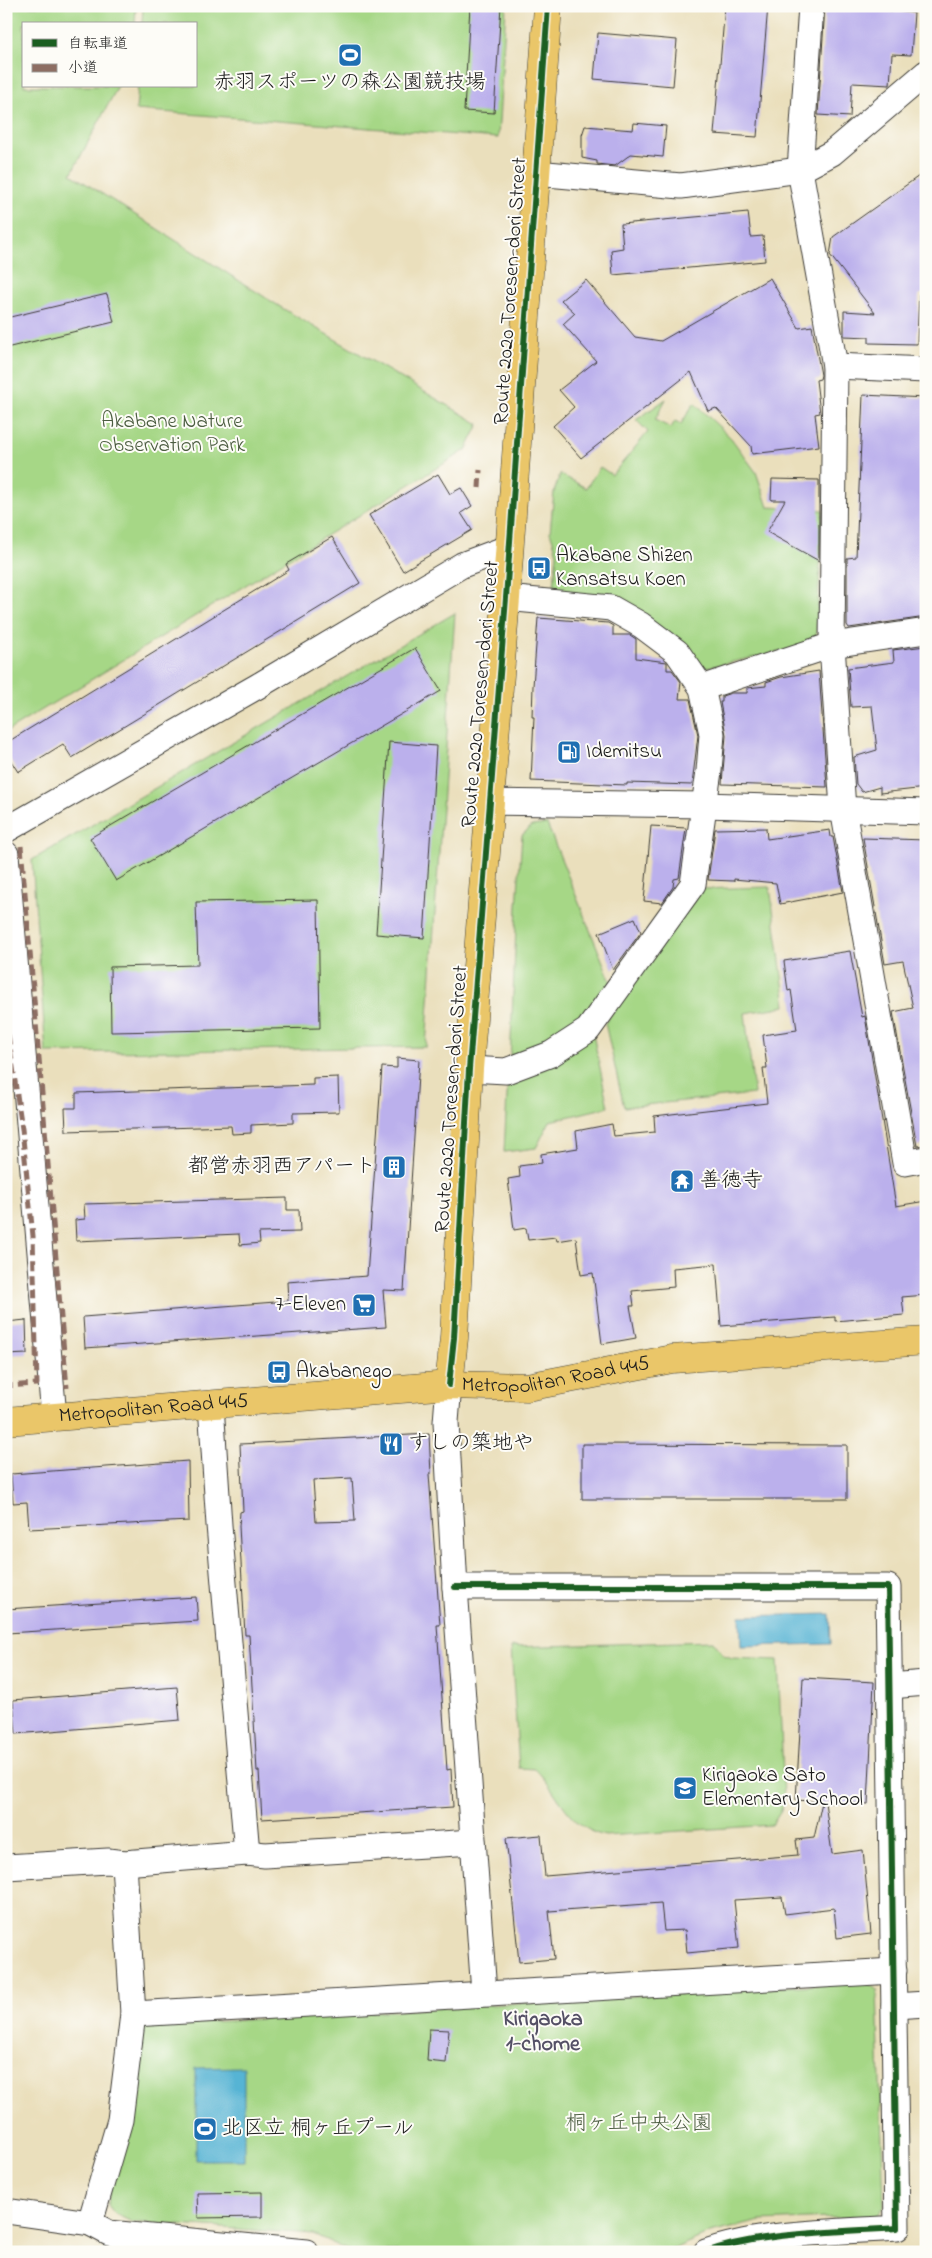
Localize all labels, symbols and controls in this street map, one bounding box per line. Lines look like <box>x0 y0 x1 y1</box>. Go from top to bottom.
legend <box>22 22 198 88</box>
text: 自転車道 <box>68 33 128 55</box>
sports icon: 赤羽スポーツの森公園競技場 <box>337 42 363 68</box>
text: 小道 <box>68 57 98 79</box>
place label: 赤羽スポーツの森公園競技場 <box>214 68 486 98</box>
street label: Route 2020 Toresen-dori Street <box>487 156 535 426</box>
park label: Akabane Nature Observation Park <box>99 407 246 461</box>
place label: Akabane Shizen Kansatsu Koen <box>556 541 693 595</box>
bus stop icon: Akabane Shizen Kansatsu Koen <box>526 555 552 581</box>
street label: Route 2020 Toresen-dori Street <box>454 559 508 829</box>
place label: Idemitsu <box>586 737 662 767</box>
fuel station icon: Idemitsu <box>556 739 582 765</box>
street label: Route 2020 Toresen-dori Street <box>428 964 476 1234</box>
place label: 都営赤羽西アパート <box>188 1152 376 1182</box>
building icon: 都営赤羽西アパート <box>381 1154 407 1180</box>
place label: 善徳寺 <box>700 1166 763 1196</box>
temple icon: 善徳寺 <box>669 1168 695 1194</box>
place label: 7-Eleven <box>275 1290 346 1320</box>
supermarket icon: 7-Eleven <box>351 1292 377 1318</box>
street label: Metropolitan Road 445 <box>461 1349 652 1402</box>
place label: Akabanego <box>296 1357 392 1389</box>
bus stop icon: Akabanego <box>266 1359 292 1385</box>
street label: Metropolitan Road 445 <box>58 1386 249 1432</box>
place label: すしの築地や <box>408 1429 534 1459</box>
restaurant icon: すしの築地や <box>378 1431 404 1457</box>
place label: Kirigaoka Sato Elementary School <box>702 1761 863 1817</box>
school or university icon: Kirigaoka Sato Elementary School <box>672 1775 698 1801</box>
district label: Kirigaoka 1-chome <box>503 2004 583 2061</box>
park label: 桐ヶ丘中央公園 <box>566 2109 713 2139</box>
place label: 北区立 桐ヶ丘プール <box>222 2114 414 2144</box>
sports icon: 北区立 桐ヶ丘プール <box>192 2116 218 2142</box>

